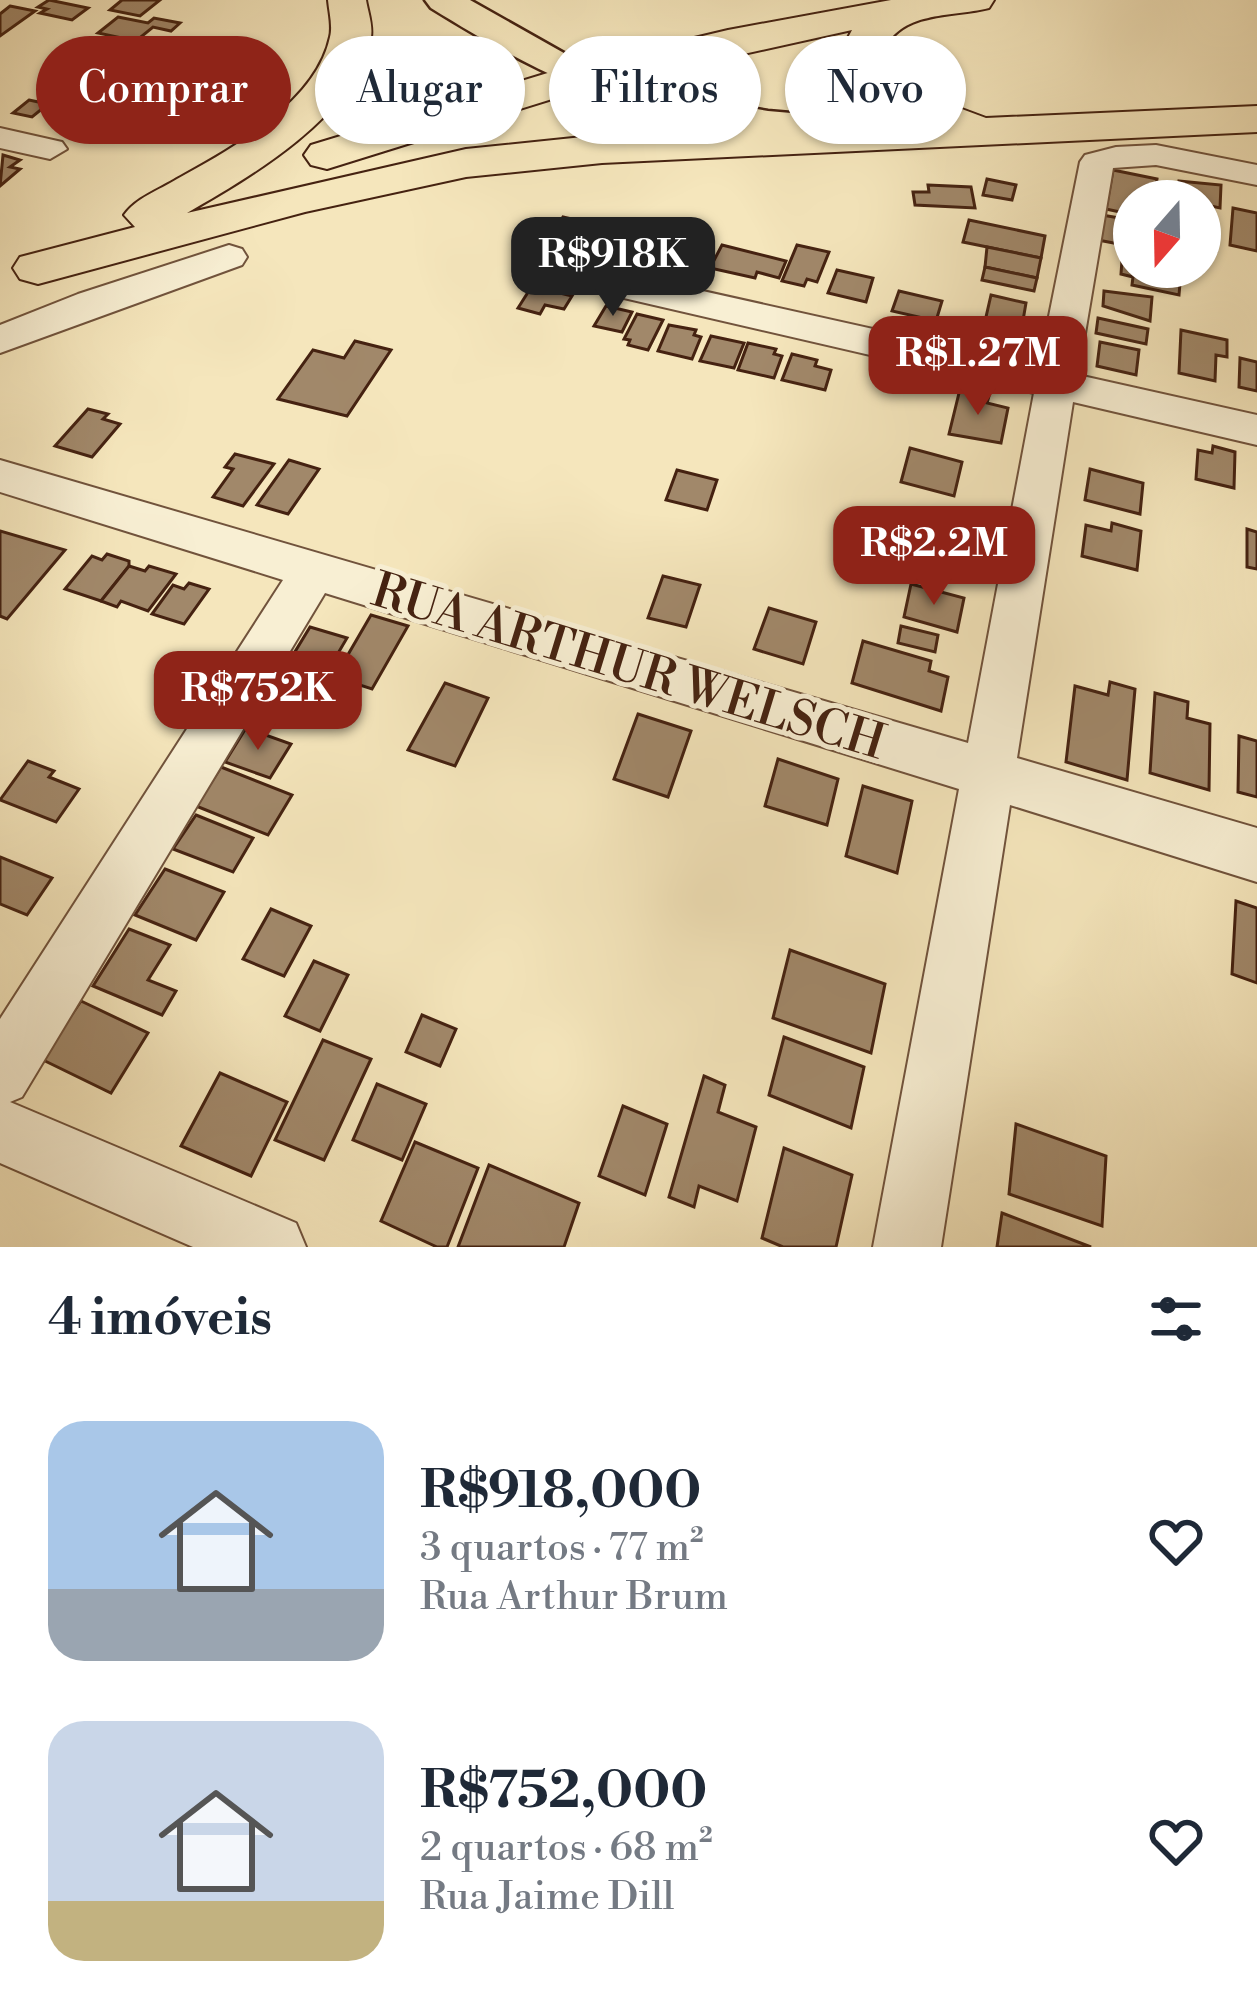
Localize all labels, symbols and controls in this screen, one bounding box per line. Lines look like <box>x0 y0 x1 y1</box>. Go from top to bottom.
chip: Comprar <box>36 36 291 144</box>
chip: Alugar <box>315 36 525 144</box>
chip: Filtros <box>549 36 761 144</box>
chip: Novo <box>785 36 966 144</box>
north arrow <box>1113 180 1221 288</box>
map controls <box>1113 180 1221 288</box>
pin: R$918K <box>515 217 711 319</box>
text: R$918K <box>538 231 688 280</box>
pin: R$1.27M <box>867 316 1089 418</box>
text: R$1.27M <box>896 330 1060 379</box>
pin: R$2.2M <box>836 506 1032 608</box>
text: R$2.2M <box>860 520 1008 569</box>
street label: RUA ARTHUR WELSCH <box>364 561 892 775</box>
pin: R$752K <box>160 651 356 753</box>
text: R$752K <box>181 665 335 714</box>
icon: filters <box>1143 1286 1209 1352</box>
text: 4 imóveis <box>48 1287 272 1351</box>
text: R$918,000 <box>420 1460 701 1524</box>
icon: home <box>144 1469 288 1613</box>
icon: heart <box>1143 1508 1209 1574</box>
text: 3 quartos · 77 m² <box>420 1524 704 1573</box>
text: Rua Arthur Brum <box>420 1573 728 1622</box>
text: R$752,000 <box>420 1760 707 1824</box>
icon: home <box>144 1769 288 1913</box>
icon: heart <box>1143 1808 1209 1874</box>
text: 2 quartos · 68 m² <box>420 1824 713 1873</box>
text: Rua Jaime Dill <box>420 1873 674 1922</box>

